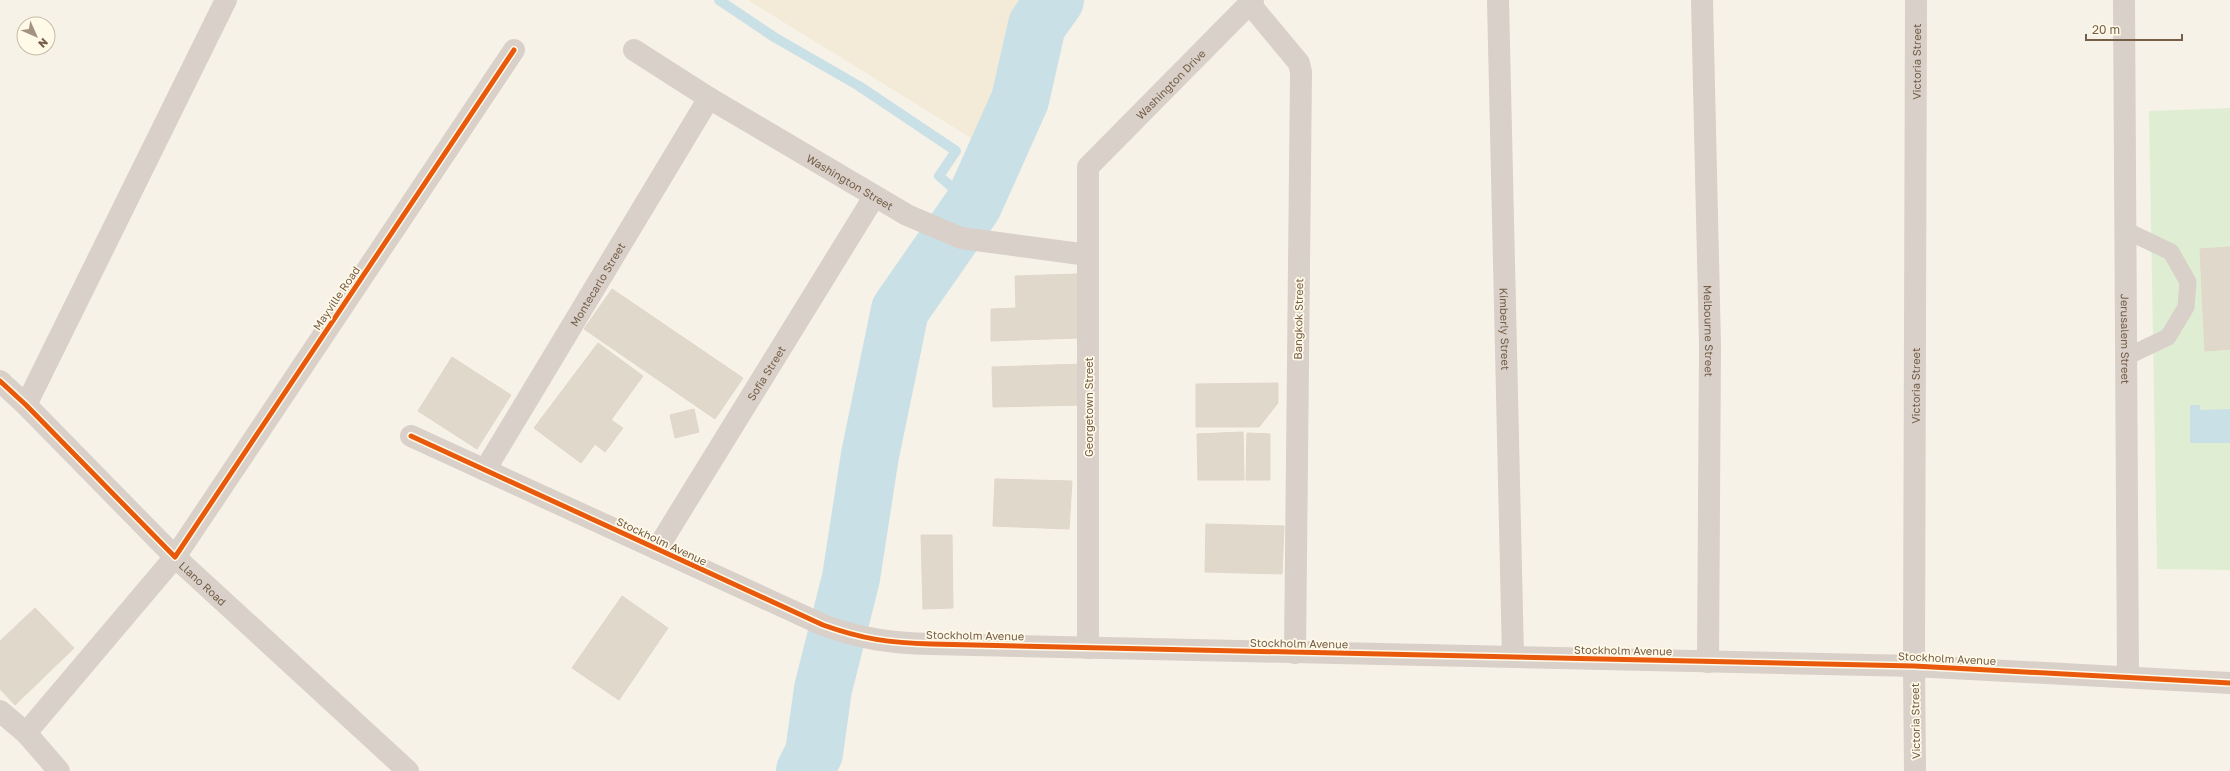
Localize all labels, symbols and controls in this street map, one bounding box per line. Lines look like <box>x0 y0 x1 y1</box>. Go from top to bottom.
north arrow <box>16 16 56 56</box>
scale bar <box>2086 16 2182 42</box>
text: 20 m <box>2092 22 2120 37</box>
street label: Victoria Street <box>1909 24 1922 100</box>
text: N <box>36 36 51 51</box>
street label: Washington Drive <box>1133 46 1208 122</box>
street label: Washington Street <box>804 151 896 212</box>
street label: Montecarlo Street <box>567 240 627 328</box>
street label: Mayville Road <box>310 264 362 332</box>
street label: Bangkok Street <box>1291 278 1305 360</box>
street label: Melbourne Street <box>1702 285 1717 377</box>
street label: Kimberly Street <box>1498 287 1513 370</box>
street label: Jerusalem Street <box>2119 294 2133 384</box>
street label: Sofia Street <box>744 343 787 403</box>
street label: Victoria Street <box>1908 348 1921 424</box>
street label: Georgetown Street <box>1082 357 1095 457</box>
street label: Stockholm Avenue <box>615 514 709 568</box>
street label: Llano Road <box>177 558 229 608</box>
street label: Stockholm Avenue <box>926 628 1024 642</box>
street label: Stockholm Avenue <box>1250 636 1348 650</box>
street label: Stockholm Avenue <box>1574 643 1672 657</box>
street label: Stockholm Avenue <box>1898 649 1996 667</box>
street label: Victoria Street <box>1908 683 1922 759</box>

